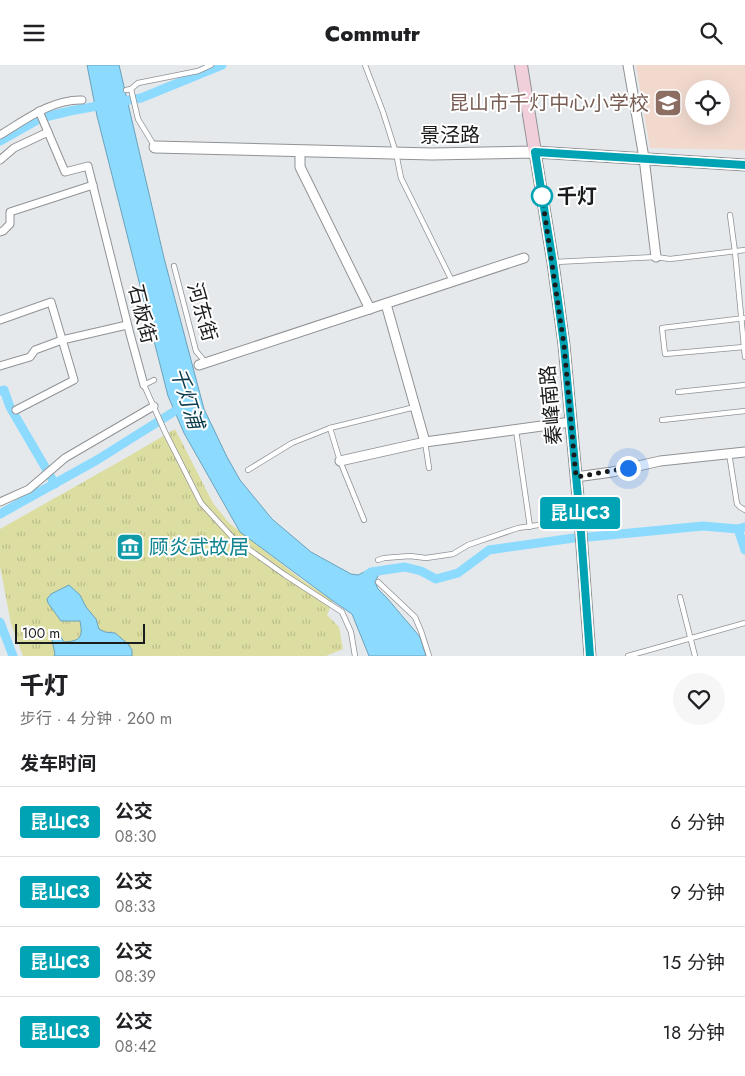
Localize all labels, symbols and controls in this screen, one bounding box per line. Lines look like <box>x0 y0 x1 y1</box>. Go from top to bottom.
text: Commutr <box>325 17 420 49</box>
icon: menu <box>20 19 48 47</box>
icon: search <box>697 19 725 47</box>
map controls <box>685 80 730 125</box>
button: locate <box>685 80 730 125</box>
school or university icon: 昆山市千灯中心小学校 <box>653 88 683 118</box>
place label: 昆山市千灯中心小学校 <box>449 89 649 118</box>
street label: 景泾路 <box>420 121 480 150</box>
place label: 千灯 <box>557 182 597 211</box>
marker: 千灯 <box>531 185 553 207</box>
street label: 河东街 <box>180 279 224 345</box>
street label: 石板街 <box>121 281 163 347</box>
water label: 千灯浦 <box>163 363 212 435</box>
street label: 秦峰南路 <box>533 364 569 446</box>
your location <box>616 456 641 481</box>
line badge: 昆山C3 <box>545 497 615 529</box>
text: 昆山C3 <box>550 500 610 526</box>
museum icon: 顾炎武故居 <box>115 532 145 562</box>
place label: 顾炎武故居 <box>149 533 249 562</box>
scale bar <box>15 621 145 644</box>
text: 100 m <box>22 623 60 643</box>
text: 千灯 <box>20 668 68 703</box>
button: heart <box>673 673 725 725</box>
text: 步行 · 4 分钟 · 260 m <box>20 707 172 730</box>
text: 发车时间 <box>20 750 96 777</box>
text: 公交 <box>115 798 153 825</box>
text: 昆山C3 <box>30 809 90 835</box>
text: 6 分钟 <box>670 809 725 836</box>
text: 08:30 <box>115 825 156 848</box>
text: 公交 <box>115 868 153 895</box>
text: 昆山C3 <box>30 879 90 905</box>
text: 9 分钟 <box>670 879 725 906</box>
text: 08:33 <box>115 895 155 918</box>
text: 公交 <box>115 938 153 965</box>
text: 昆山C3 <box>30 949 90 975</box>
text: 15 分钟 <box>662 949 725 976</box>
text: 08:39 <box>115 965 156 988</box>
text: 公交 <box>115 1008 153 1035</box>
text: 昆山C3 <box>30 1019 90 1045</box>
text: 18 分钟 <box>662 1019 725 1046</box>
text: 08:42 <box>115 1035 156 1058</box>

